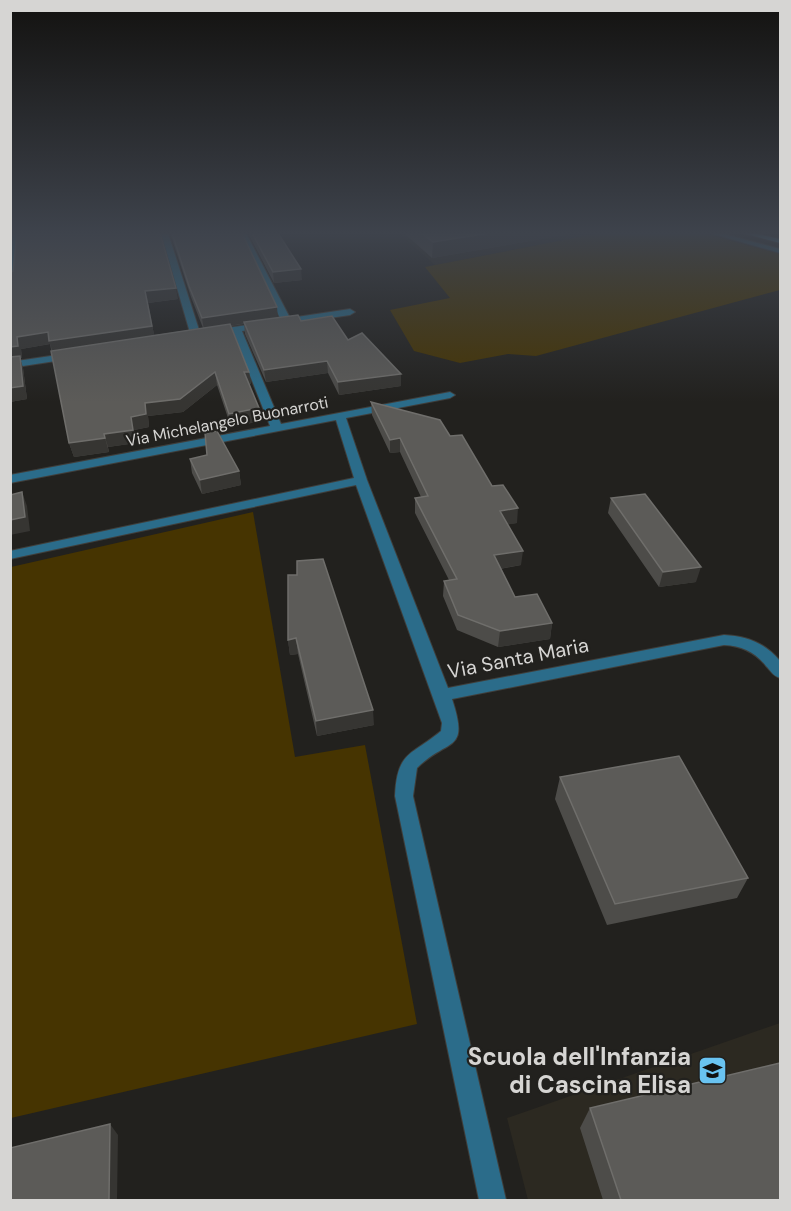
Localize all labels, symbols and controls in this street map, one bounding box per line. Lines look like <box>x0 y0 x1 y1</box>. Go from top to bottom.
street label: Via Michelangelo Buonarroti <box>124 392 330 451</box>
street label: Via Santa Maria <box>445 632 591 684</box>
place label: Scuola dell'Infanzia di Cascina Elisa <box>468 1041 691 1100</box>
school or university icon: Scuola dell'Infanzia di Cascina Elisa <box>696 1055 728 1087</box>

